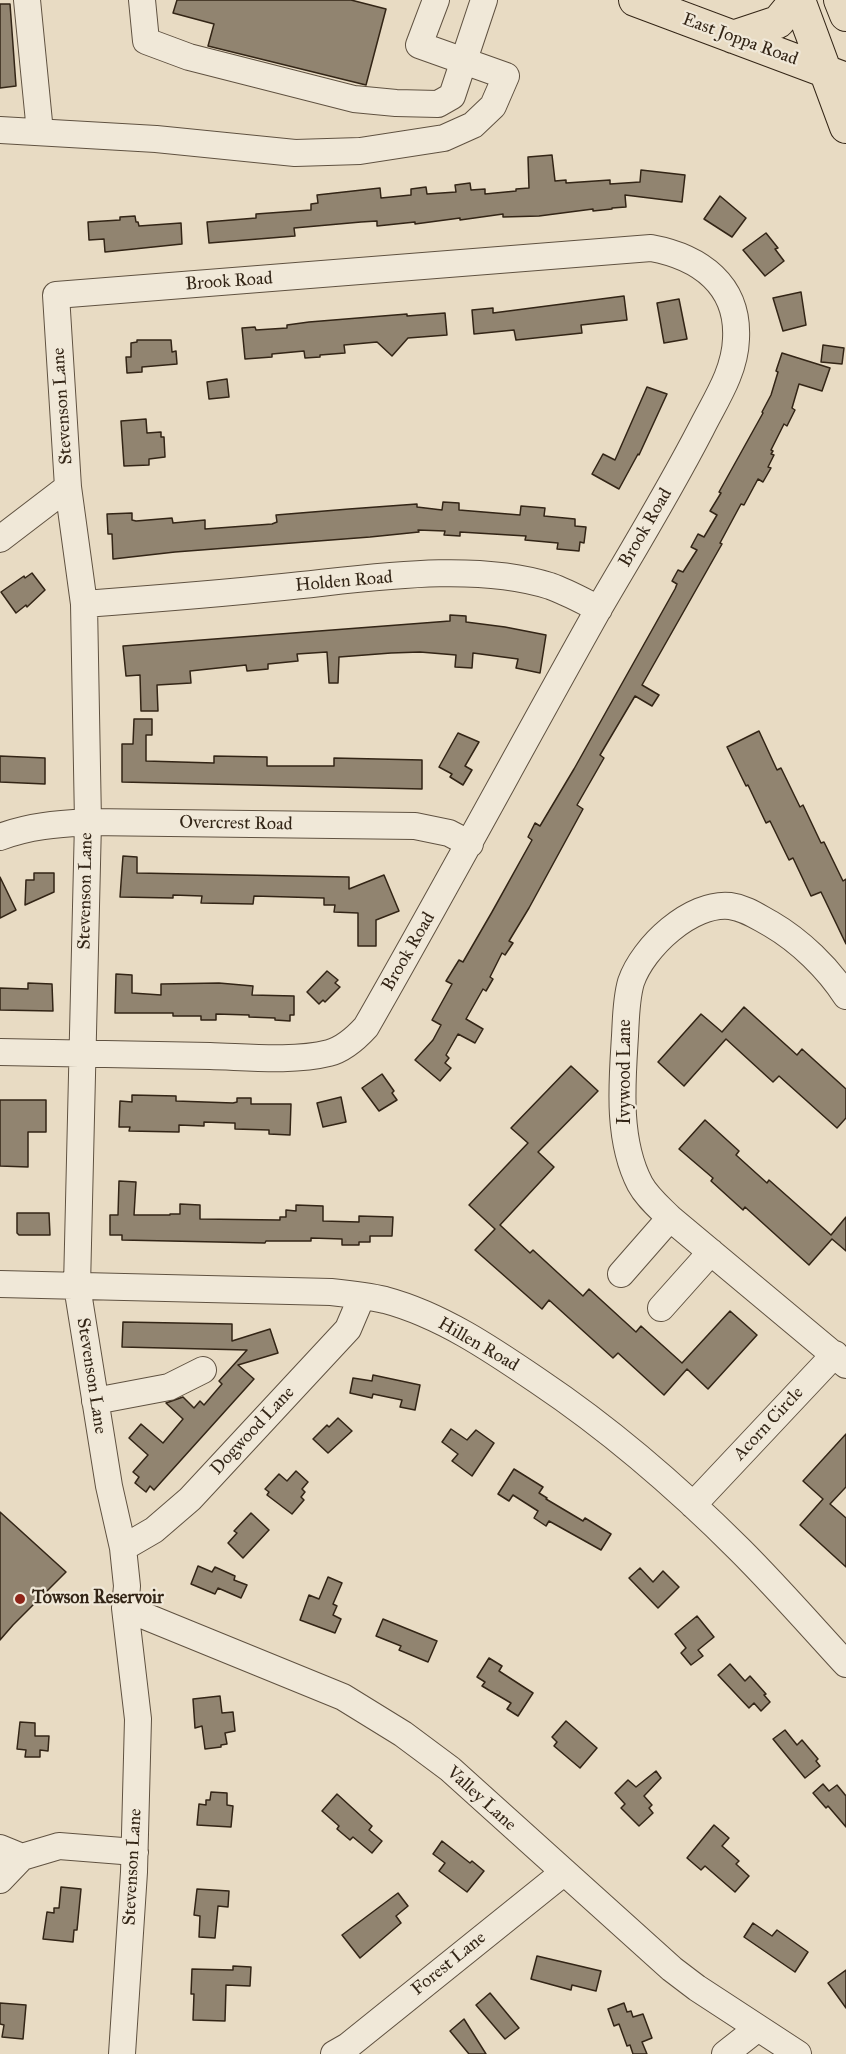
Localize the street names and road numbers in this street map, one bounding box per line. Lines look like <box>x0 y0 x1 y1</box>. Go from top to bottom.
street label: East Joppa Road <box>679 9 801 71</box>
street label: Brook Road <box>185 268 273 296</box>
street label: Stevenson Lane <box>48 347 78 465</box>
street label: Brook Road <box>615 485 677 571</box>
street label: Holden Road <box>294 567 394 597</box>
street label: Overcrest Road <box>179 812 293 836</box>
street label: Stevenson Lane <box>74 832 98 950</box>
street label: Brook Road <box>378 909 440 995</box>
street label: Ivywood Lane <box>615 1019 637 1125</box>
street label: Hillen Road <box>434 1313 522 1377</box>
street label: Stevenson Lane <box>71 1316 111 1436</box>
street label: Dogwood Lane <box>207 1382 299 1480</box>
street label: Acorn Circle <box>729 1383 809 1465</box>
street label: Valley Lane <box>442 1762 520 1836</box>
street label: Stevenson Lane <box>119 1808 147 1926</box>
street label: Forest Lane <box>407 1927 491 2001</box>

